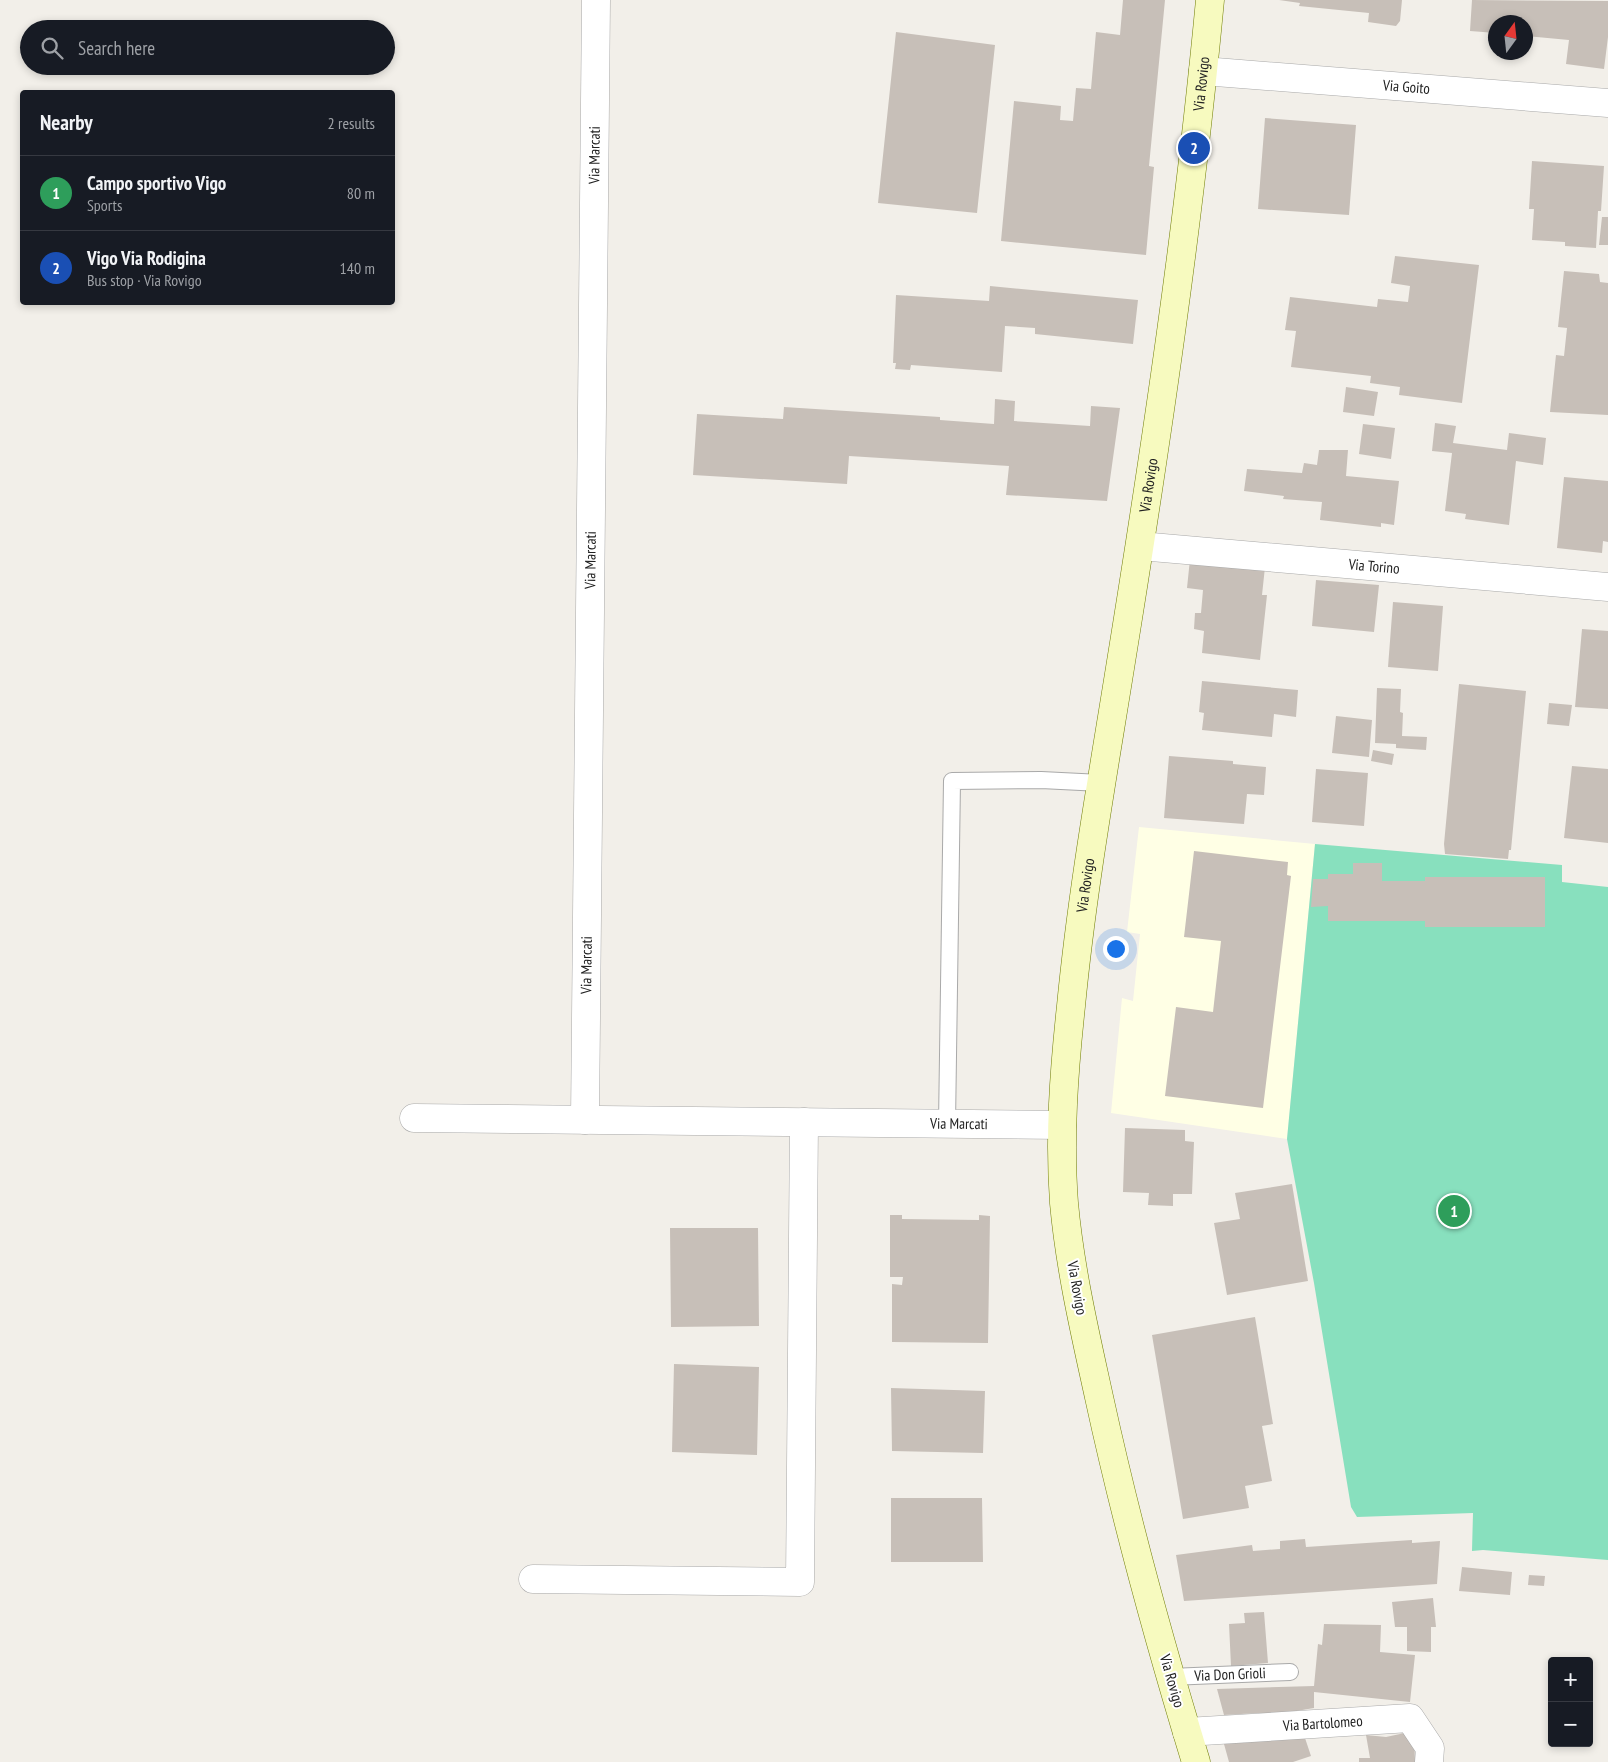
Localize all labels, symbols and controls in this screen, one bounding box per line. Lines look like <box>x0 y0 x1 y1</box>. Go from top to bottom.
north arrow <box>1488 15 1533 60</box>
search box <box>20 20 395 75</box>
icon: search <box>38 34 66 62</box>
text: Search here <box>78 36 155 60</box>
street label: Via Rovigo <box>1189 56 1213 113</box>
street label: Via Goito <box>1381 75 1431 98</box>
text: Nearby <box>40 109 93 136</box>
text: 2 results <box>328 113 375 133</box>
street label: Via Marcati <box>584 126 604 185</box>
pin: 2 <box>1178 129 1210 167</box>
text: Campo sportivo Vigo <box>87 171 226 195</box>
text: 1 <box>52 183 60 203</box>
text: 80 m <box>347 183 375 203</box>
text: Sports <box>87 195 122 215</box>
text: Vigo Via Rodigina <box>87 246 206 270</box>
text: 2 <box>52 258 60 278</box>
text: 140 m <box>340 258 375 278</box>
text: Bus stop · Via Rovigo <box>87 270 202 290</box>
street label: Via Rovigo <box>1135 457 1162 515</box>
street label: Via Marcati <box>580 531 600 590</box>
street label: Via Torino <box>1347 554 1400 578</box>
street label: Via Rovigo <box>1072 857 1098 914</box>
street label: Via Marcati <box>576 936 596 995</box>
your location <box>1103 936 1129 962</box>
street label: Via Marcati <box>929 1114 988 1133</box>
pin: 1 <box>1438 1192 1470 1230</box>
street label: Via Rovigo <box>1063 1259 1092 1316</box>
street label: Via Rovigo <box>1156 1651 1189 1710</box>
map controls <box>1548 1657 1593 1747</box>
button: + <box>1548 1657 1593 1702</box>
street label: Via Don Grioli <box>1193 1663 1266 1685</box>
button: − <box>1548 1702 1593 1747</box>
street label: Via Bartolomeo <box>1281 1711 1363 1735</box>

